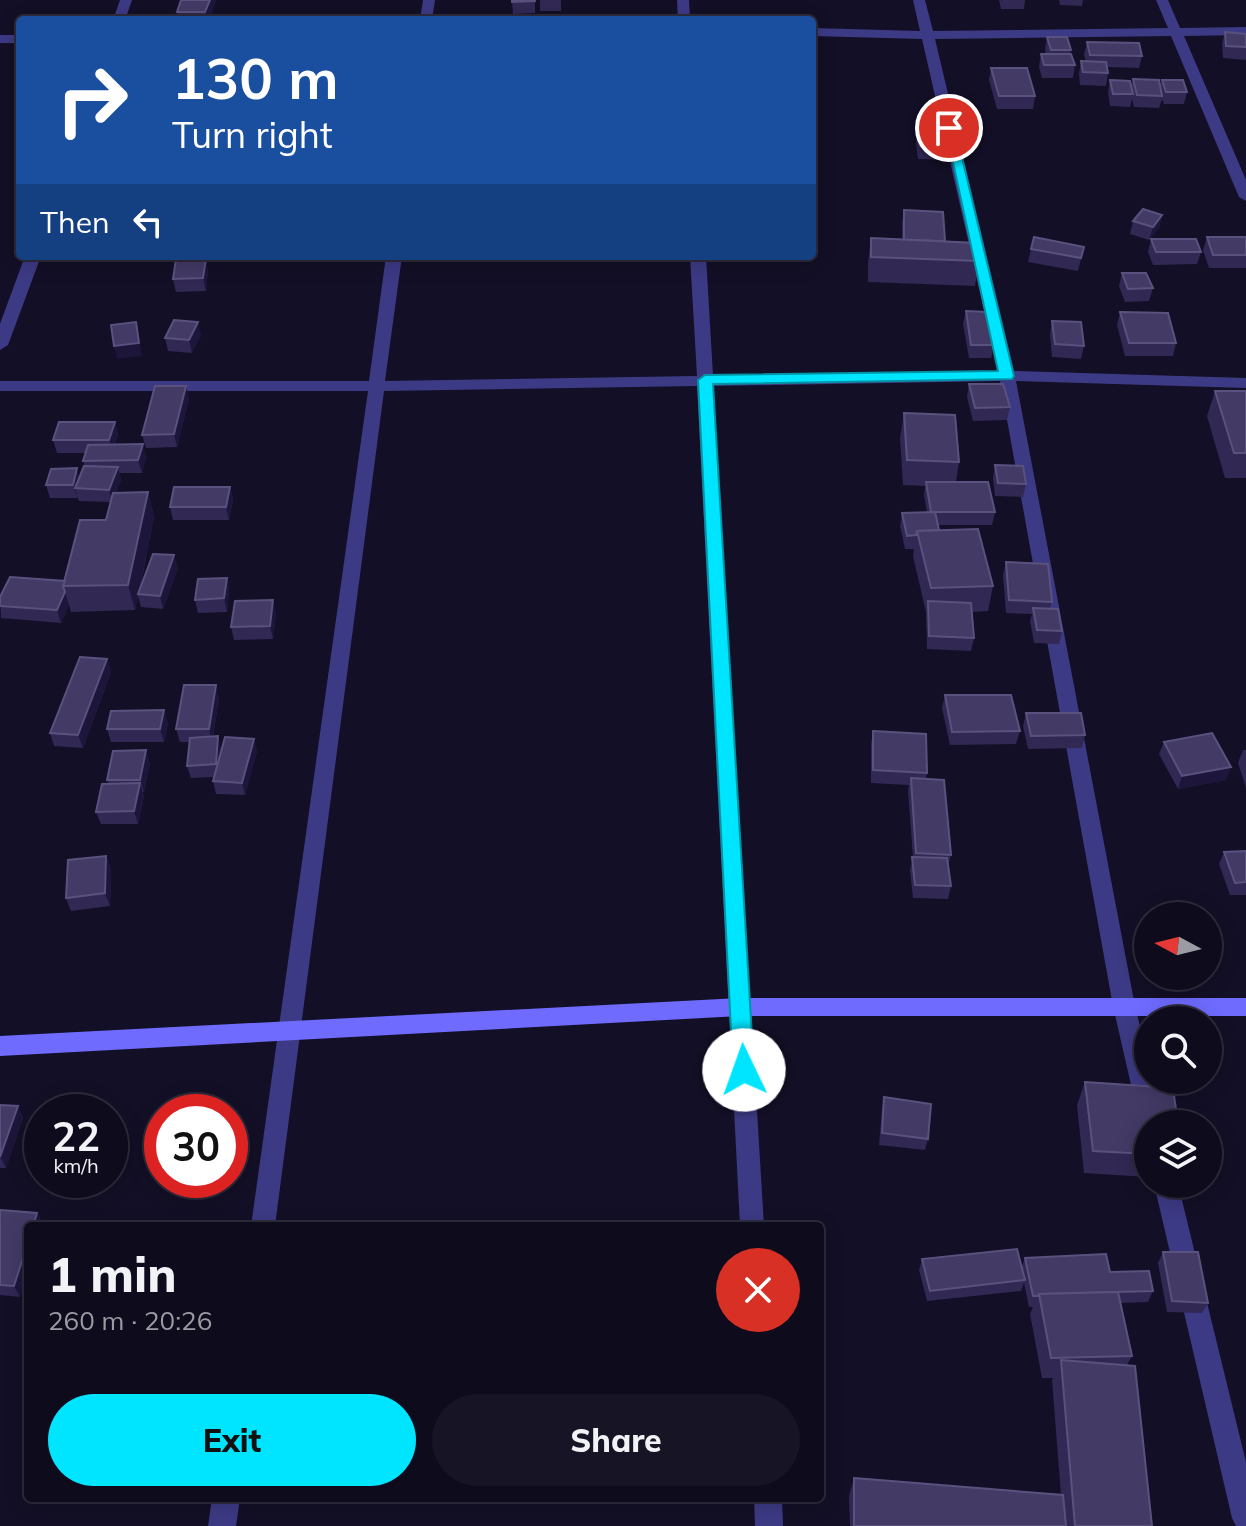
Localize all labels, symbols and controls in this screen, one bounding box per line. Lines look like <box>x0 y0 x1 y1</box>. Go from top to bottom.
text: 130 m <box>172 43 339 113</box>
icon: right <box>40 48 144 152</box>
pin <box>915 94 983 162</box>
icon: arrive <box>927 106 971 150</box>
text: Turn right <box>172 112 333 157</box>
icon: left <box>126 200 170 244</box>
text: Then <box>40 203 110 241</box>
north arrow <box>1134 902 1222 990</box>
map controls <box>1134 902 1222 1198</box>
button: search <box>1134 1006 1222 1094</box>
position arrow <box>702 1028 786 1112</box>
speed limit sign: 30 <box>144 1094 248 1198</box>
button: layers <box>1134 1110 1222 1198</box>
text: 22 <box>52 1111 100 1161</box>
text: km/h <box>53 1153 99 1178</box>
text: 1 min <box>48 1244 177 1304</box>
button: close <box>716 1248 800 1332</box>
text: 260 m · 20:26 <box>48 1304 212 1337</box>
button: Exit <box>48 1394 416 1486</box>
button: Share <box>432 1394 800 1486</box>

